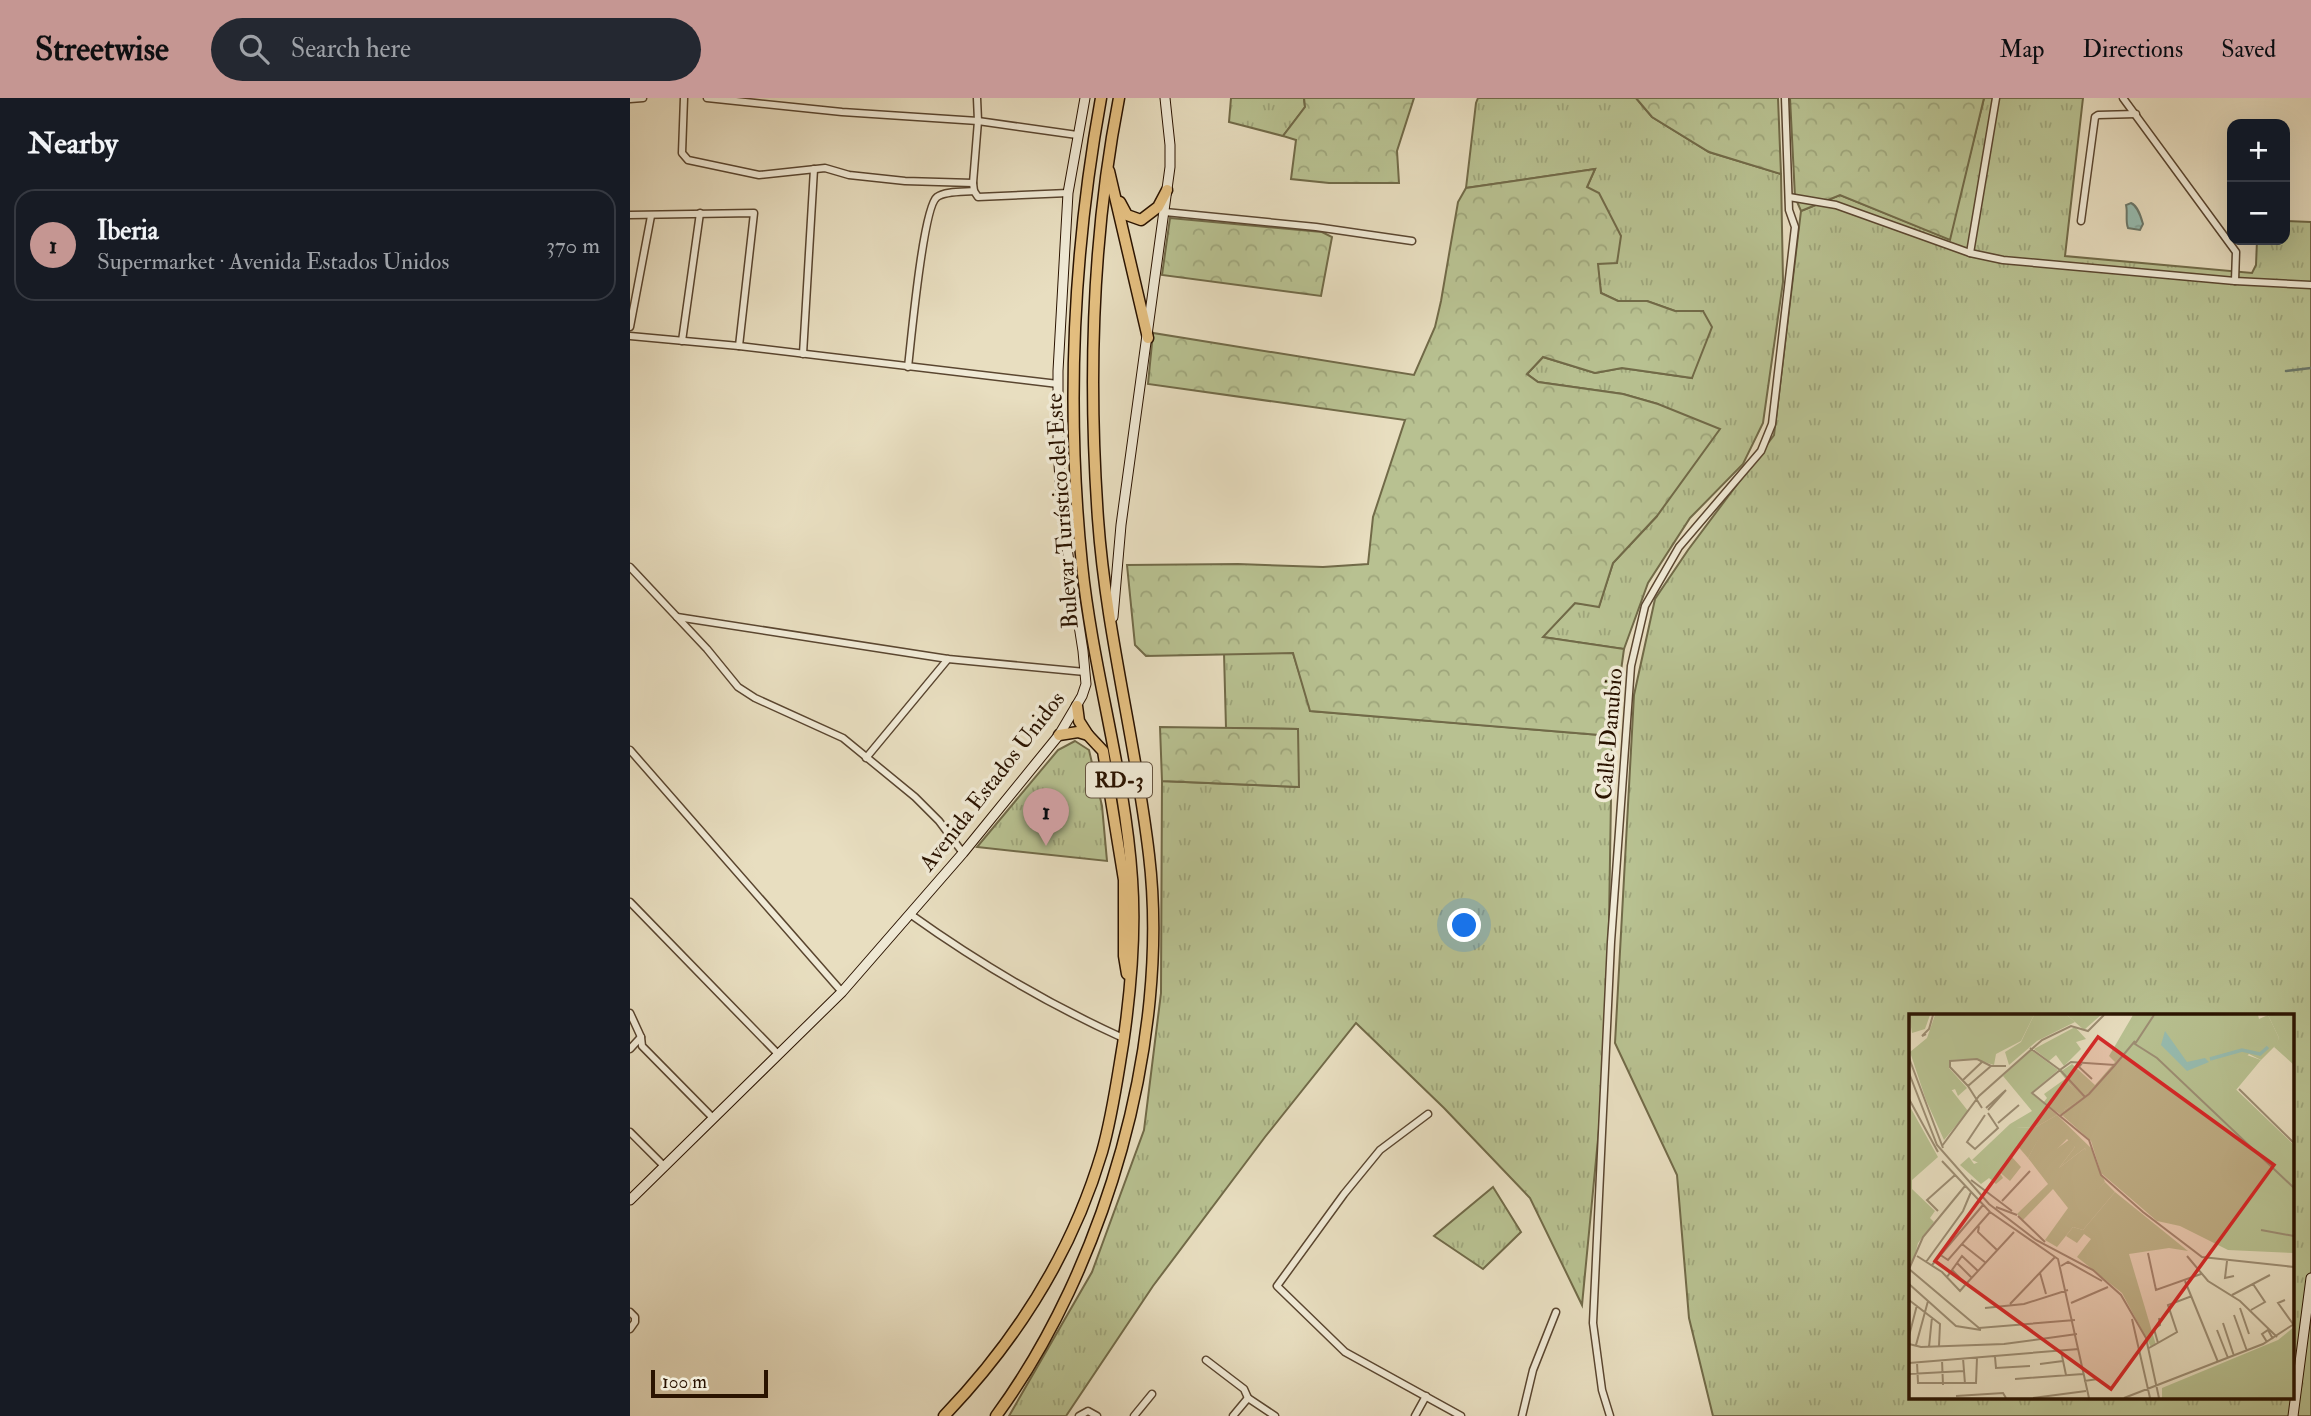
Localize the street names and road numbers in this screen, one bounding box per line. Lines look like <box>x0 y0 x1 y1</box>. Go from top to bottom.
street label: Bulevar Turístico del Este <box>1039 392 1085 630</box>
street label: Calle Danubio <box>1589 667 1629 801</box>
street label: Avenida Estados Unidos <box>912 685 1071 877</box>
road number: RD-3 <box>1086 762 1152 798</box>

